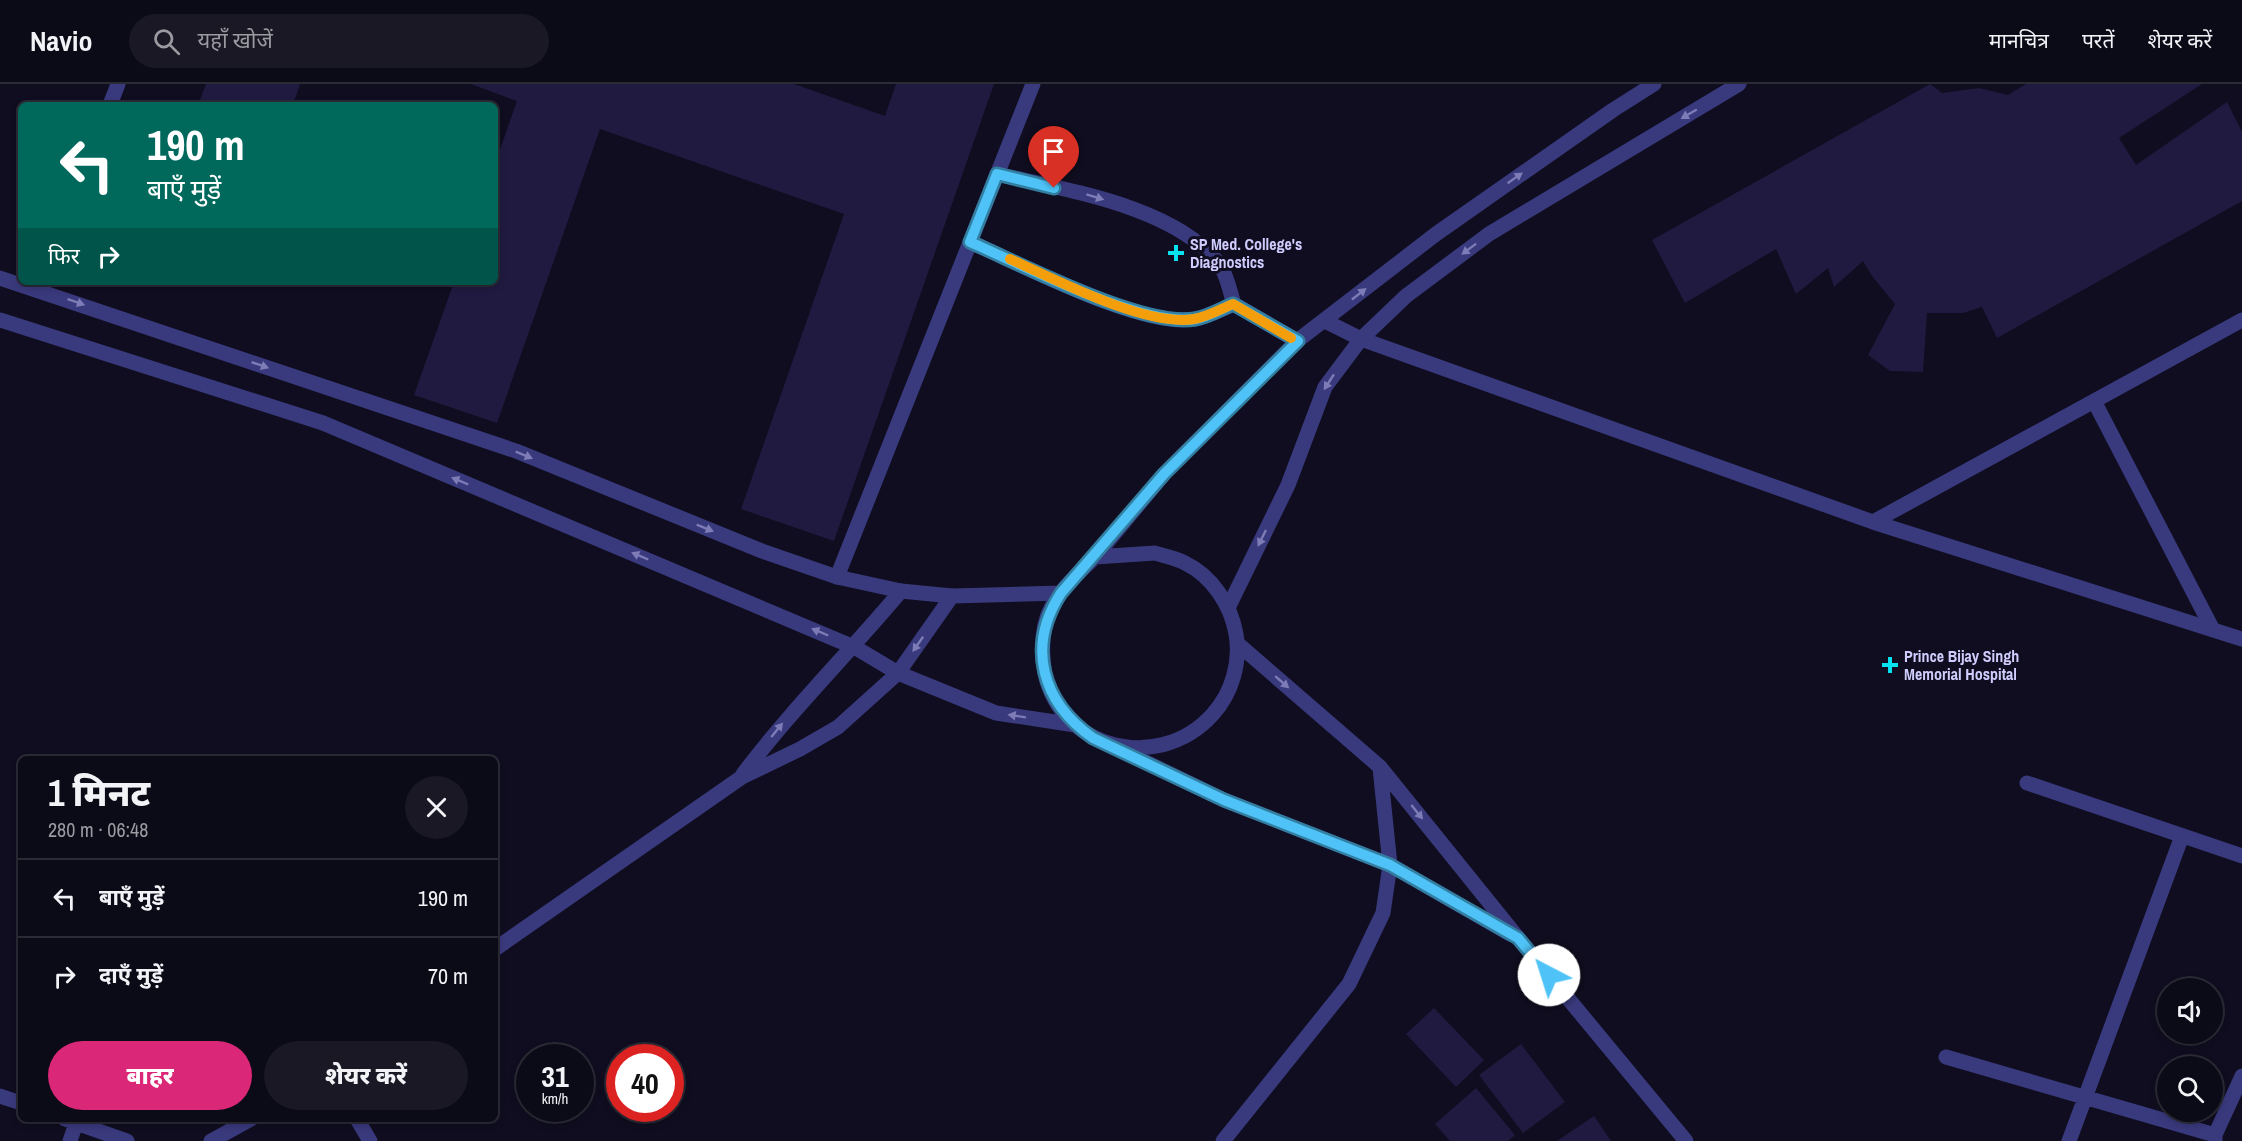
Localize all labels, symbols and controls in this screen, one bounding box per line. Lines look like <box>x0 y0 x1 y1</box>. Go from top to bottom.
search box <box>129 14 549 68</box>
text: Navio <box>30 22 93 60</box>
icon: search <box>150 25 183 58</box>
text: यहाँ खोजें <box>198 25 273 55</box>
text: मानचित्र <box>1989 26 2049 55</box>
text: परतें <box>2082 26 2114 55</box>
text: शेयर करें <box>2147 26 2212 55</box>
one-way arrow <box>1681 108 1697 119</box>
text: 190 m <box>147 117 245 173</box>
icon: left <box>48 126 126 204</box>
pin <box>1028 126 1079 188</box>
icon: arrive <box>1037 135 1070 168</box>
text: बाएँ मुड़ें <box>147 171 221 207</box>
one-way arrow <box>1507 172 1523 184</box>
one-way arrow <box>1086 193 1104 202</box>
place label: SP Med. College's Diagnostics <box>1190 233 1302 273</box>
icon: right <box>92 240 125 273</box>
text: फिर <box>48 241 80 271</box>
one-way arrow <box>1462 243 1478 255</box>
marker: SP Med. College's Diagnostics <box>1167 244 1185 262</box>
one-way arrow <box>1351 288 1367 301</box>
one-way arrow <box>67 298 85 308</box>
one-way arrow <box>251 360 269 370</box>
one-way arrow <box>1324 374 1335 390</box>
one-way arrow <box>516 450 534 460</box>
one-way arrow <box>451 476 469 485</box>
one-way arrow <box>696 524 714 533</box>
one-way arrow <box>1258 529 1267 546</box>
one-way arrow <box>631 551 649 561</box>
one-way arrow <box>810 627 828 637</box>
one-way arrow <box>912 636 924 652</box>
place label: Prince Bijay Singh Memorial Hospital <box>1904 645 2019 685</box>
marker: Prince Bijay Singh Memorial Hospital <box>1881 656 1899 674</box>
one-way arrow <box>1274 675 1289 688</box>
one-way arrow <box>1008 711 1027 720</box>
one-way arrow <box>770 722 783 738</box>
text: 1 मिनट <box>48 769 150 817</box>
button: close <box>405 776 468 839</box>
one-way arrow <box>1410 804 1423 820</box>
text: 280 m · 06:48 <box>48 816 148 843</box>
icon: left <box>48 882 81 915</box>
text: बाएँ मुड़ें <box>99 882 164 912</box>
text: 190 m <box>418 883 468 913</box>
position arrow <box>1517 943 1581 1007</box>
icon: right <box>48 960 81 993</box>
text: दाएँ मुड़ें <box>99 960 163 990</box>
text: 70 m <box>428 961 468 991</box>
map controls <box>2157 978 2223 1122</box>
button: sound <box>2157 978 2223 1044</box>
button: बाहर <box>48 1041 252 1110</box>
button: शेयर करें <box>264 1041 468 1110</box>
speed limit sign: 40 <box>606 1044 684 1122</box>
text: 31 <box>541 1056 569 1096</box>
button: search <box>2157 1056 2223 1122</box>
text: km/h <box>542 1088 568 1109</box>

